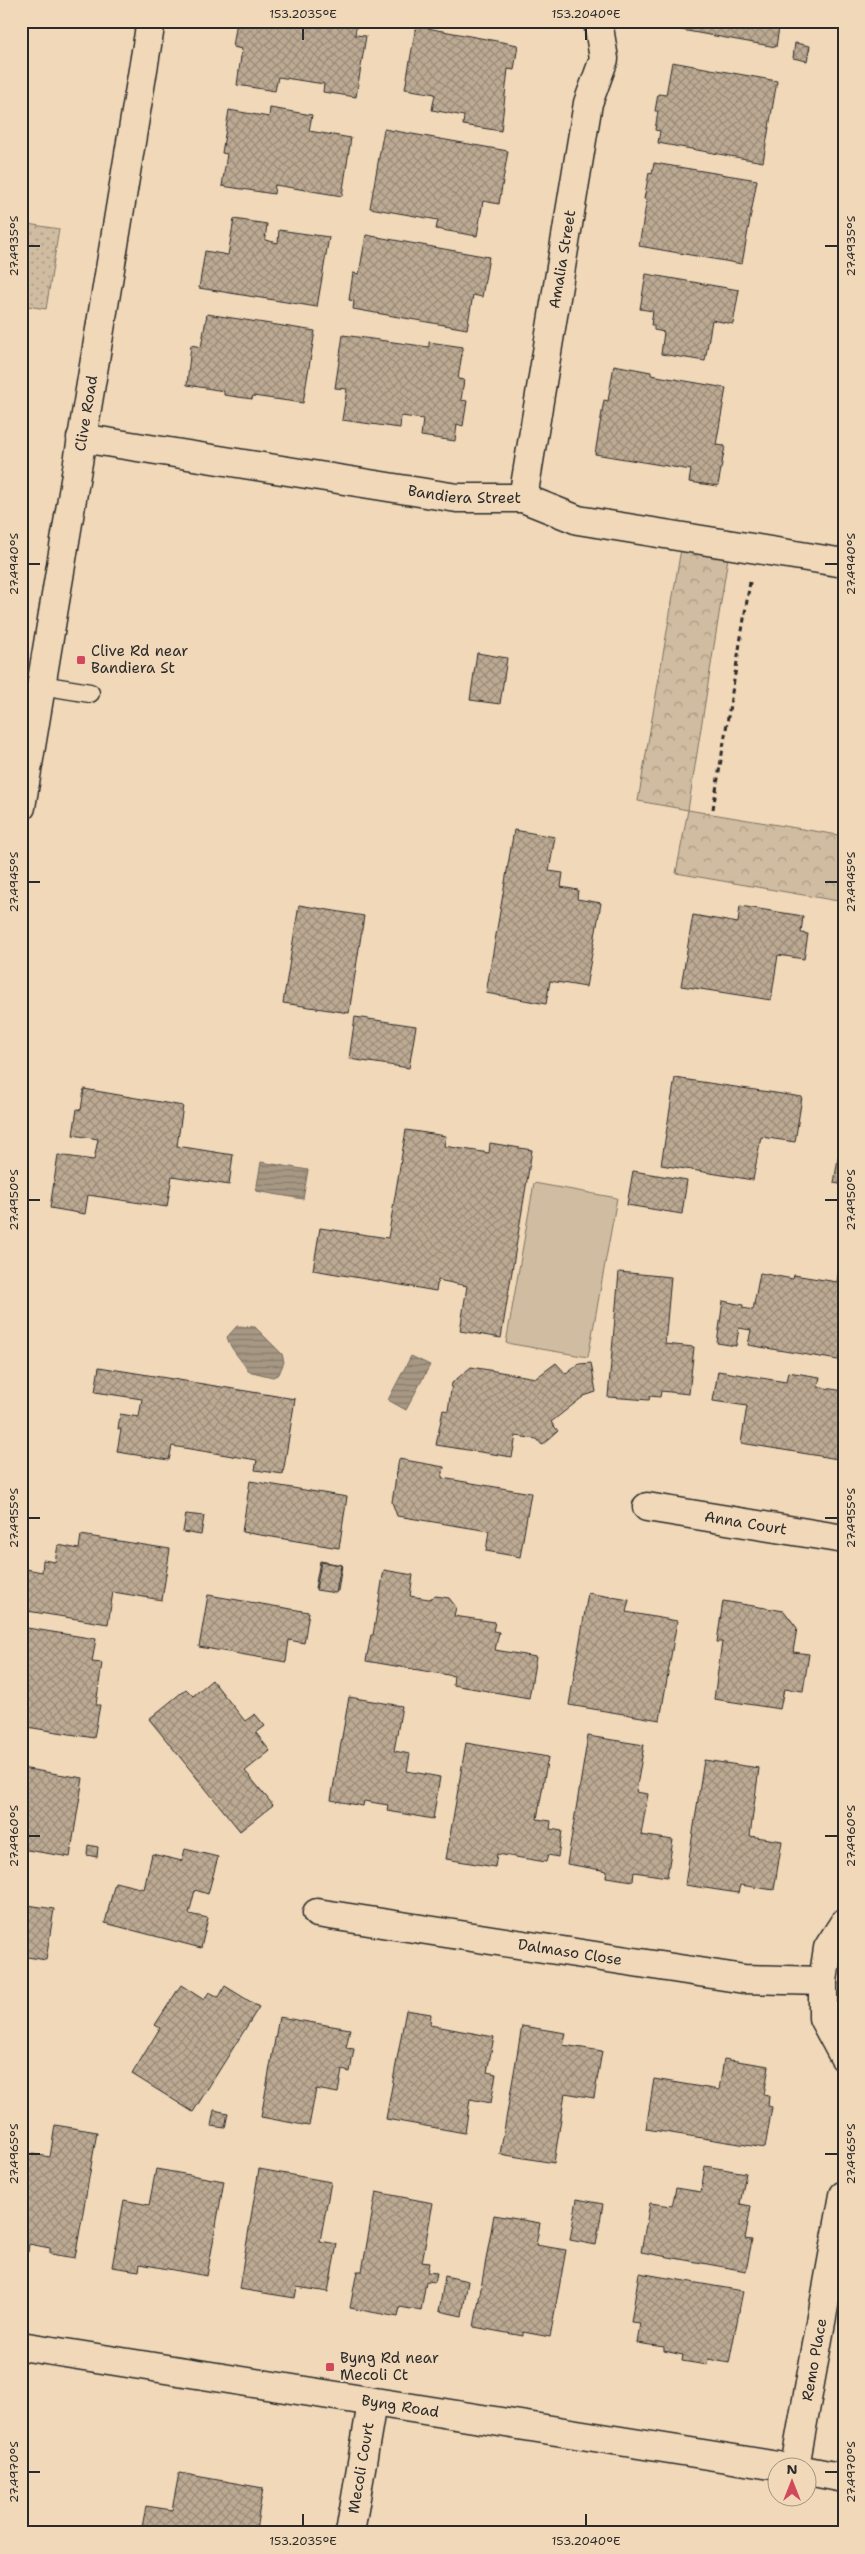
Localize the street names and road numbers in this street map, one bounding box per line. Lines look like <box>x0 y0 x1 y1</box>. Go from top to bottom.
street label: Amalia Street <box>544 208 580 310</box>
street label: Clive Road <box>70 373 102 453</box>
street label: Bandiera Street <box>407 480 521 508</box>
street label: Anna Court <box>703 1506 788 1540</box>
street label: Dalmaso Close <box>517 1934 623 1970</box>
street label: Remo Place <box>797 2317 831 2403</box>
street label: Byng Road <box>360 2390 441 2422</box>
street label: Mecoli Court <box>343 2421 379 2515</box>

